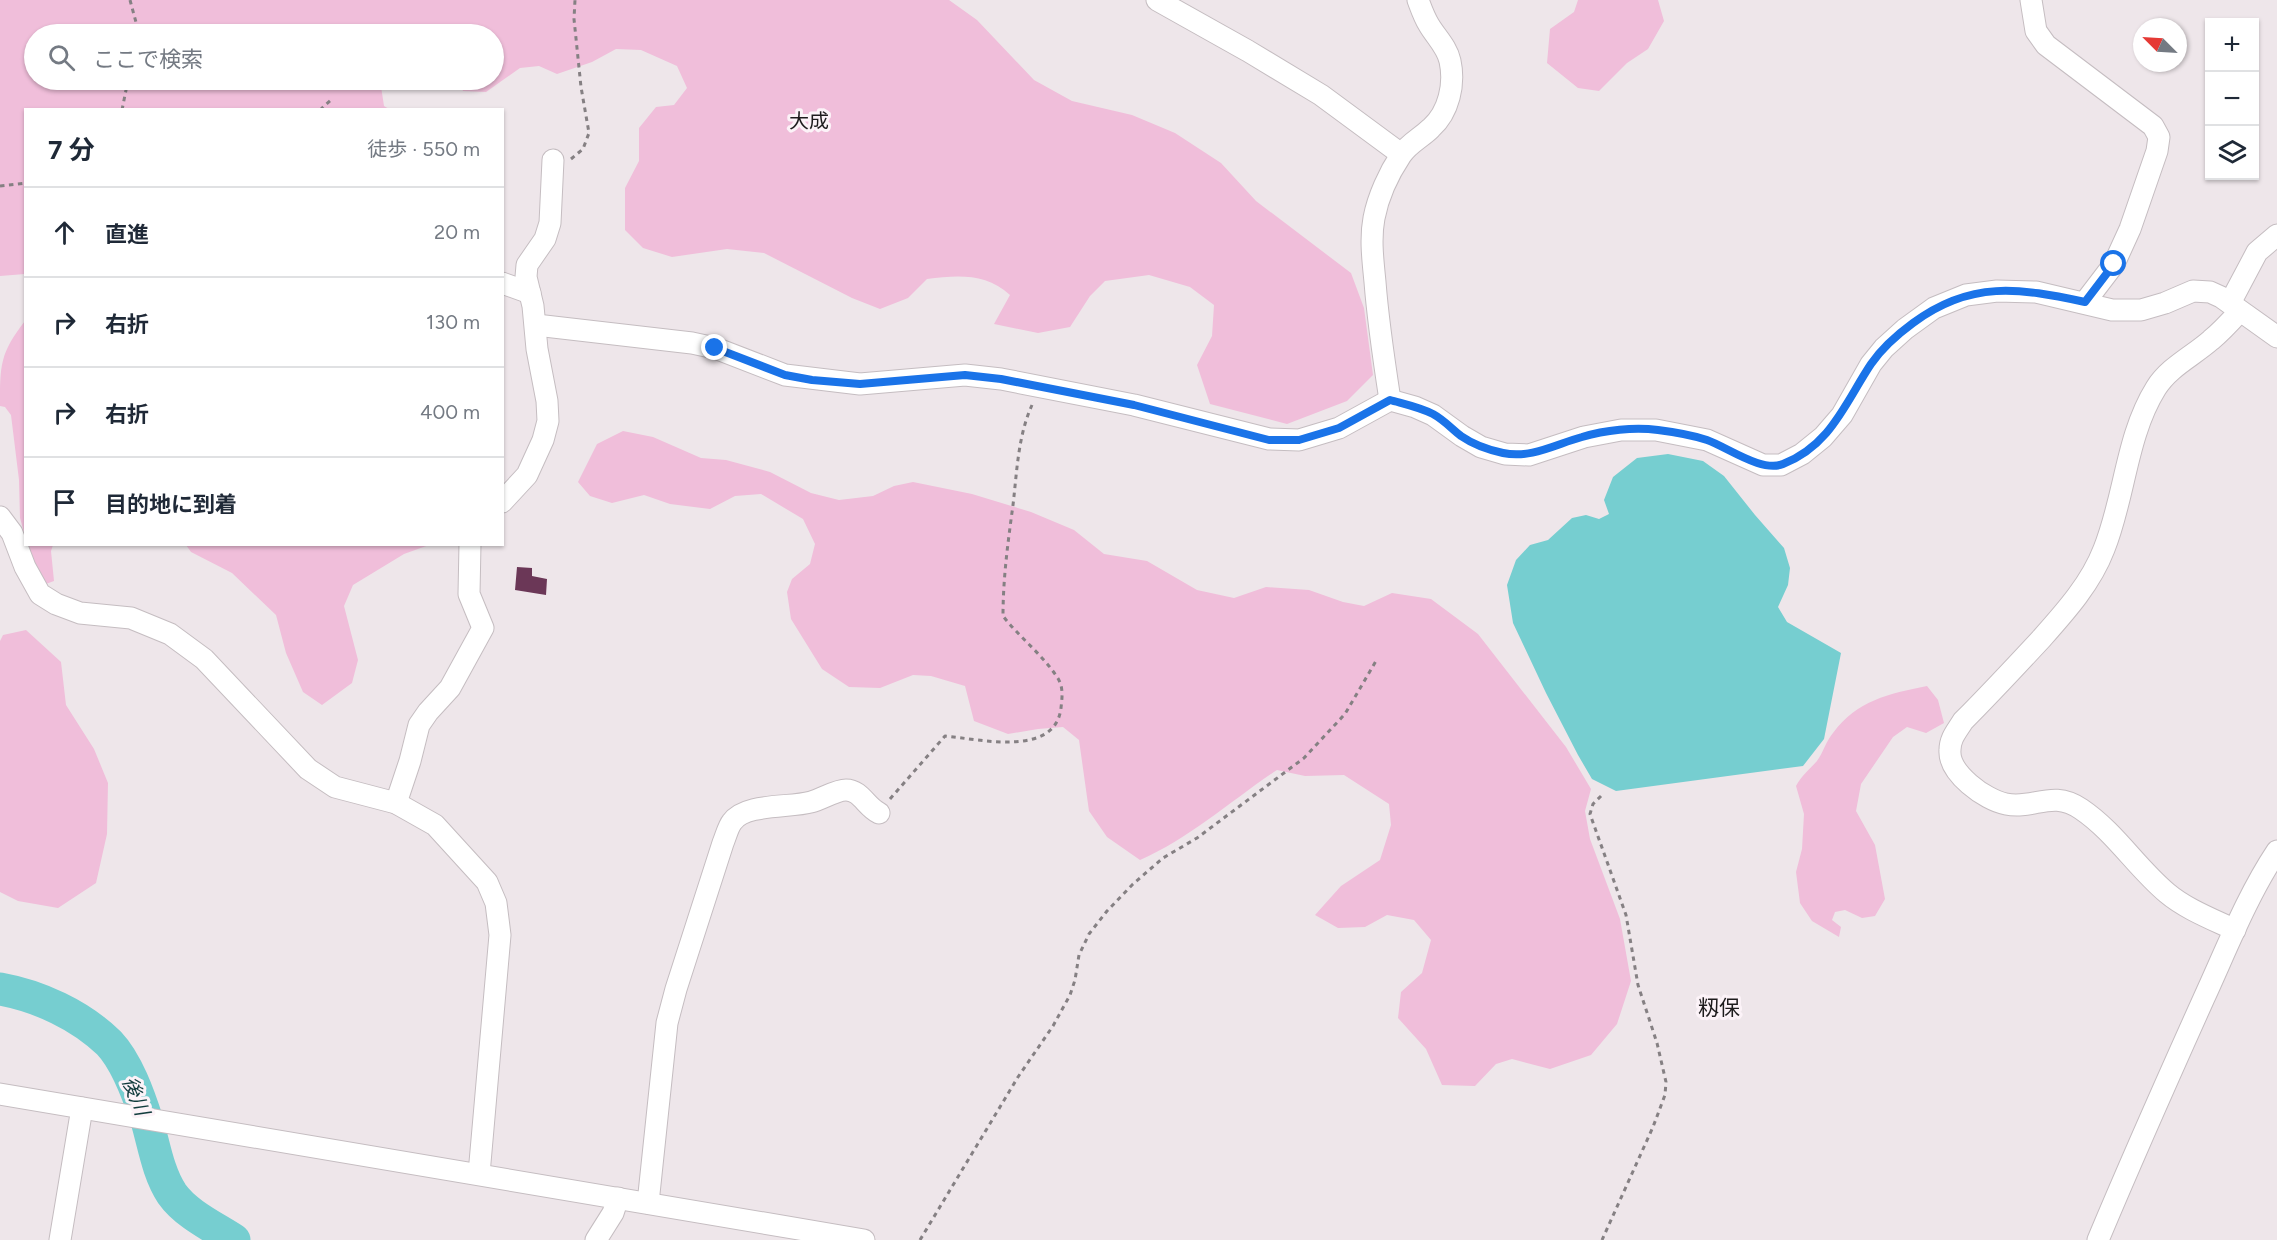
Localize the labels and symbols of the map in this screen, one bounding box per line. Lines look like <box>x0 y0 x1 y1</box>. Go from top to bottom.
north arrow <box>2133 18 2187 72</box>
district label: 大成 <box>789 109 829 133</box>
route start <box>2100 250 2126 276</box>
route end <box>701 334 727 360</box>
district label: 籾保 <box>1698 995 1740 1020</box>
water label: 後川 <box>117 1073 155 1121</box>

